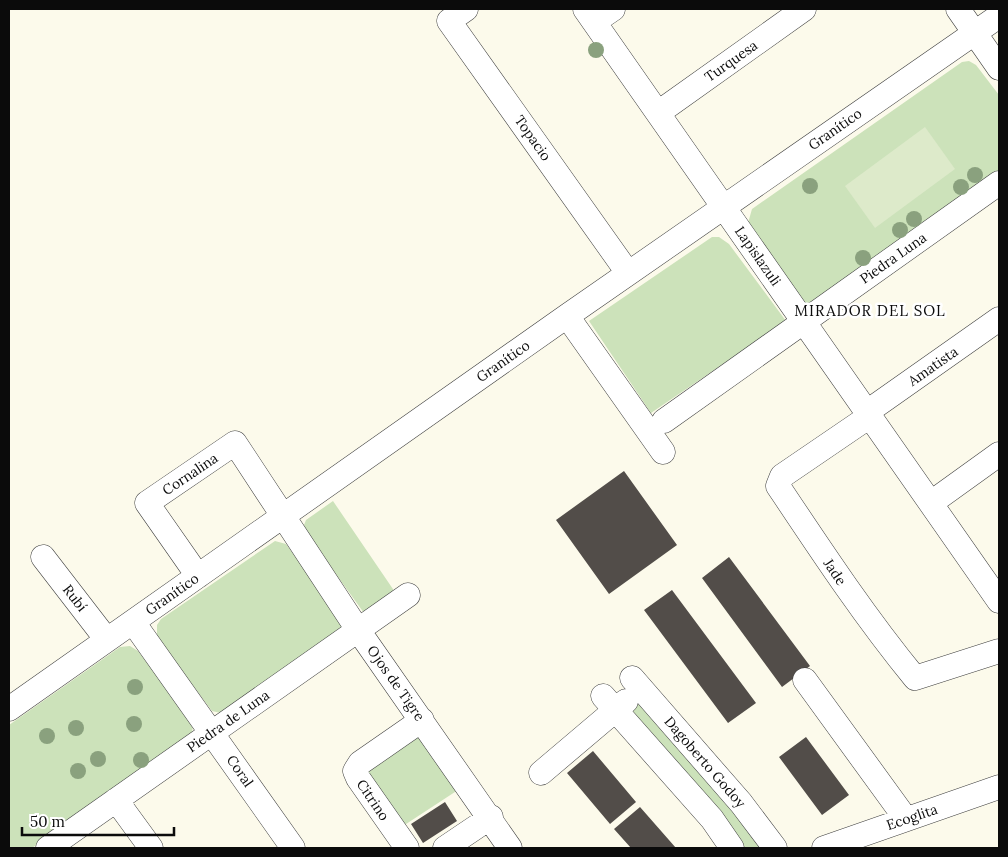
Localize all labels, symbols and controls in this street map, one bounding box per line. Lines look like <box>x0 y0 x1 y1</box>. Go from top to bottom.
street label: Turquesa <box>701 36 761 86</box>
street label: Granítico <box>805 104 865 154</box>
street label: Topacio <box>511 112 555 164</box>
street label: Lapislazuli <box>731 223 785 289</box>
street label: Piedra Luna <box>856 228 930 288</box>
district label: MIRADOR DEL SOL <box>794 301 946 320</box>
street label: Granítico <box>473 336 533 386</box>
street label: Amatista <box>904 342 961 390</box>
street label: Cornalina <box>159 449 221 499</box>
street label: Jade <box>819 554 851 589</box>
street label: Granítico <box>142 569 202 619</box>
street label: Rubí <box>59 581 91 615</box>
street label: Ojos de Tigre <box>363 642 429 725</box>
street label: Piedra de Luna <box>183 686 273 756</box>
street label: Dagoberto Godoy <box>660 713 750 812</box>
street label: Coral <box>223 752 258 791</box>
street label: Citrino <box>353 776 393 824</box>
street label: Ecoglita <box>884 800 940 834</box>
scale bar <box>22 804 175 836</box>
text: 50 m <box>30 812 65 831</box>

